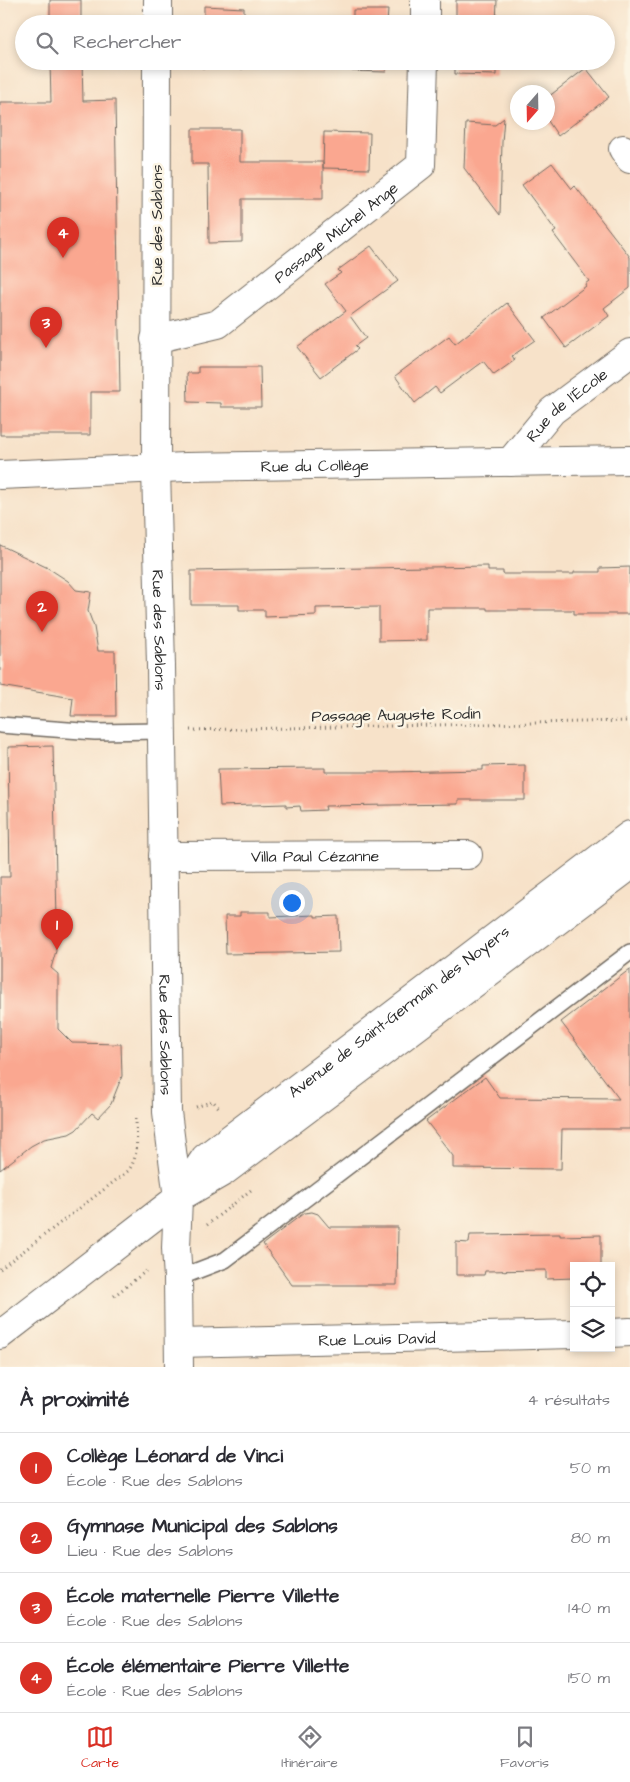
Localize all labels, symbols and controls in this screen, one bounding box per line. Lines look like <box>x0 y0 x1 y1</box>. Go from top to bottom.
search box <box>15 15 615 70</box>
icon: search <box>33 29 61 57</box>
text: Rechercher <box>73 29 181 56</box>
north arrow <box>510 85 555 130</box>
street label: Rue des Sablons <box>146 165 168 285</box>
street label: Passage Michel Ange <box>269 177 403 288</box>
pin: 4 <box>47 217 79 258</box>
pin: 3 <box>30 307 62 348</box>
street label: Rue de l'École <box>521 363 613 447</box>
street label: Rue du Collège <box>261 454 369 478</box>
street label: Rue des Sablons <box>147 569 171 691</box>
pin: 2 <box>26 591 58 632</box>
street label: Passage Auguste Rodin <box>311 703 481 728</box>
street label: Villa Paul Cézanne <box>251 845 379 868</box>
your location <box>279 890 305 916</box>
pin: 1 <box>41 909 73 950</box>
street label: Avenue de Saint-Germain des Noyers <box>284 921 514 1103</box>
street label: Rue des Sablons <box>153 974 177 1095</box>
map controls <box>570 1262 615 1352</box>
button: locate <box>570 1262 615 1307</box>
button: layers <box>570 1307 615 1352</box>
street label: Rue Louis David <box>318 1327 436 1352</box>
text: À proximité <box>20 1385 129 1414</box>
text: 4 résultats <box>527 1389 610 1411</box>
text: Collège Léonard de Vinci <box>67 1443 283 1470</box>
text: 1 <box>35 1457 37 1479</box>
text: 50 m <box>570 1457 610 1479</box>
text: École · Rue des Sablons <box>67 1470 243 1492</box>
text: Gymnase Municipal des Sablons <box>67 1513 338 1540</box>
text: 2 <box>31 1527 41 1549</box>
text: 80 m <box>571 1527 610 1549</box>
text: Lieu · Rue des Sablons <box>67 1540 233 1562</box>
text: École maternelle Pierre Villette <box>67 1583 339 1610</box>
text: 3 <box>32 1597 40 1619</box>
text: 140 m <box>568 1597 610 1619</box>
text: École · Rue des Sablons <box>67 1610 243 1632</box>
text: École élémentaire Pierre Villette <box>67 1653 349 1680</box>
text: 4 <box>31 1667 41 1689</box>
text: 150 m <box>568 1667 610 1689</box>
text: École · Rue des Sablons <box>67 1680 243 1702</box>
tab: Carte <box>81 1723 119 1773</box>
tab: Itinéraire <box>281 1723 338 1773</box>
tab: Favoris <box>500 1723 549 1773</box>

